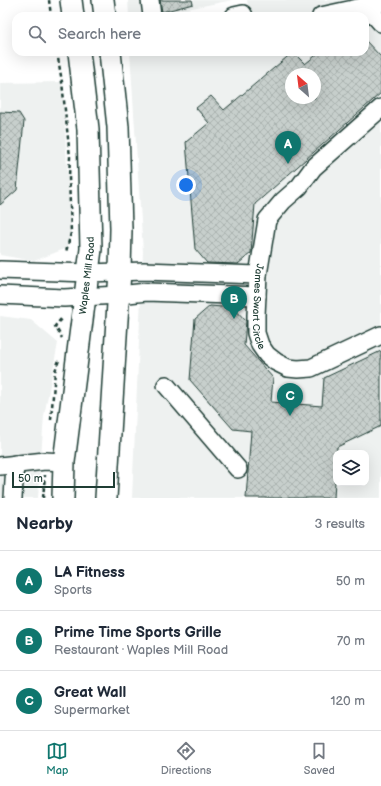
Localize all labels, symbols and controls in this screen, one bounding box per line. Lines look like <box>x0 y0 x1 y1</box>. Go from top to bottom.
search box <box>12 12 369 56</box>
icon: search <box>26 23 48 45</box>
text: Search here <box>58 25 141 44</box>
north arrow <box>285 68 321 104</box>
pin: A <box>275 131 301 164</box>
your location <box>176 175 196 195</box>
street label: Waples Mill Road <box>77 236 97 315</box>
street label: James Swart Circle <box>250 263 268 352</box>
pin: B <box>221 286 247 319</box>
pin: C <box>277 383 303 416</box>
map controls <box>333 450 369 486</box>
button: layers <box>333 450 369 486</box>
scale bar <box>12 470 115 489</box>
text: 50 m <box>18 472 43 485</box>
text: Nearby <box>16 514 73 534</box>
text: 3 results <box>314 516 365 532</box>
text: LA Fitness <box>54 563 125 582</box>
text: A <box>25 573 33 589</box>
text: 50 m <box>336 573 365 589</box>
text: Sports <box>54 582 92 598</box>
text: Prime Time Sports Grille <box>54 623 221 642</box>
text: B <box>24 633 34 649</box>
text: 70 m <box>337 633 365 649</box>
text: Restaurant · Waples Mill Road <box>54 642 228 658</box>
text: Great Wall <box>54 683 126 702</box>
text: C <box>24 693 34 709</box>
text: 120 m <box>330 693 365 709</box>
text: Supermarket <box>54 702 130 718</box>
tab: Map <box>46 740 68 777</box>
tab: Directions <box>161 740 211 777</box>
tab: Saved <box>304 740 335 777</box>

